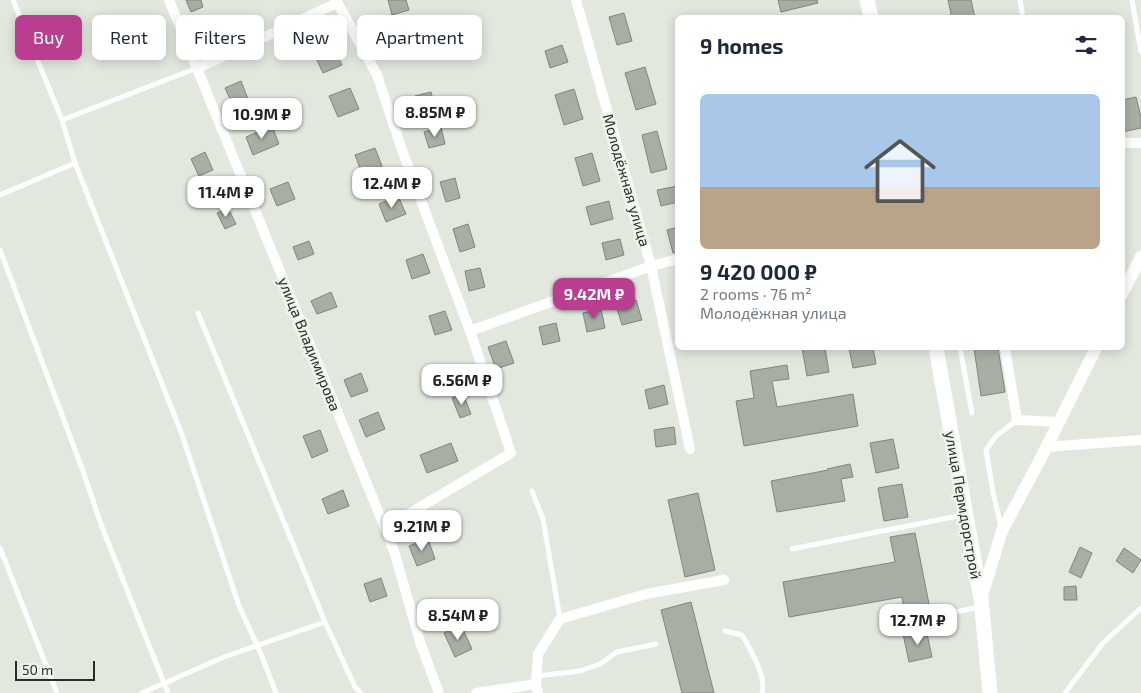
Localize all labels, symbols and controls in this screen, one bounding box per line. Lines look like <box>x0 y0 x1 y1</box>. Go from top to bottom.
chip: Buy <box>15 15 82 60</box>
chip: Rent <box>92 15 166 60</box>
chip: Filters <box>176 15 264 60</box>
chip: New <box>274 15 347 60</box>
chip: Apartment <box>357 15 482 60</box>
icon: filters <box>1072 31 1100 59</box>
text: 9 homes <box>700 33 783 58</box>
pin: 8.85M ₽ <box>389 96 481 138</box>
pin: 10.9M ₽ <box>216 98 308 140</box>
text: 8.85M ₽ <box>405 102 465 121</box>
text: 10.9M ₽ <box>233 104 291 123</box>
street label: Молодёжная улица <box>598 111 655 249</box>
icon: home <box>855 126 945 216</box>
pin: 12.4M ₽ <box>346 166 438 209</box>
text: 12.4M ₽ <box>363 173 421 192</box>
pin: 11.4M ₽ <box>180 176 272 218</box>
text: 11.4M ₽ <box>198 182 254 201</box>
text: 9 420 000 ₽ <box>700 259 817 284</box>
street label: улица Владимирова <box>274 274 345 414</box>
pin: 9.42M ₽ <box>548 278 640 320</box>
text: 9.42M ₽ <box>564 284 624 303</box>
text: 2 rooms · 76 m² <box>700 284 812 303</box>
text: Молодёжная улица <box>700 303 847 322</box>
pin: 6.56M ₽ <box>416 364 508 406</box>
text: 6.56M ₽ <box>432 370 492 389</box>
street label: улица Пермдорстрой <box>941 429 986 581</box>
pin: 9.21M ₽ <box>376 510 468 552</box>
text: 9.21M ₽ <box>393 516 451 535</box>
pin: 8.54M ₽ <box>412 598 504 641</box>
pin: 12.7M ₽ <box>872 604 964 646</box>
text: 8.54M ₽ <box>428 605 488 624</box>
text: 12.7M ₽ <box>890 610 946 629</box>
scale bar <box>15 658 95 681</box>
text: 50 m <box>22 661 53 678</box>

